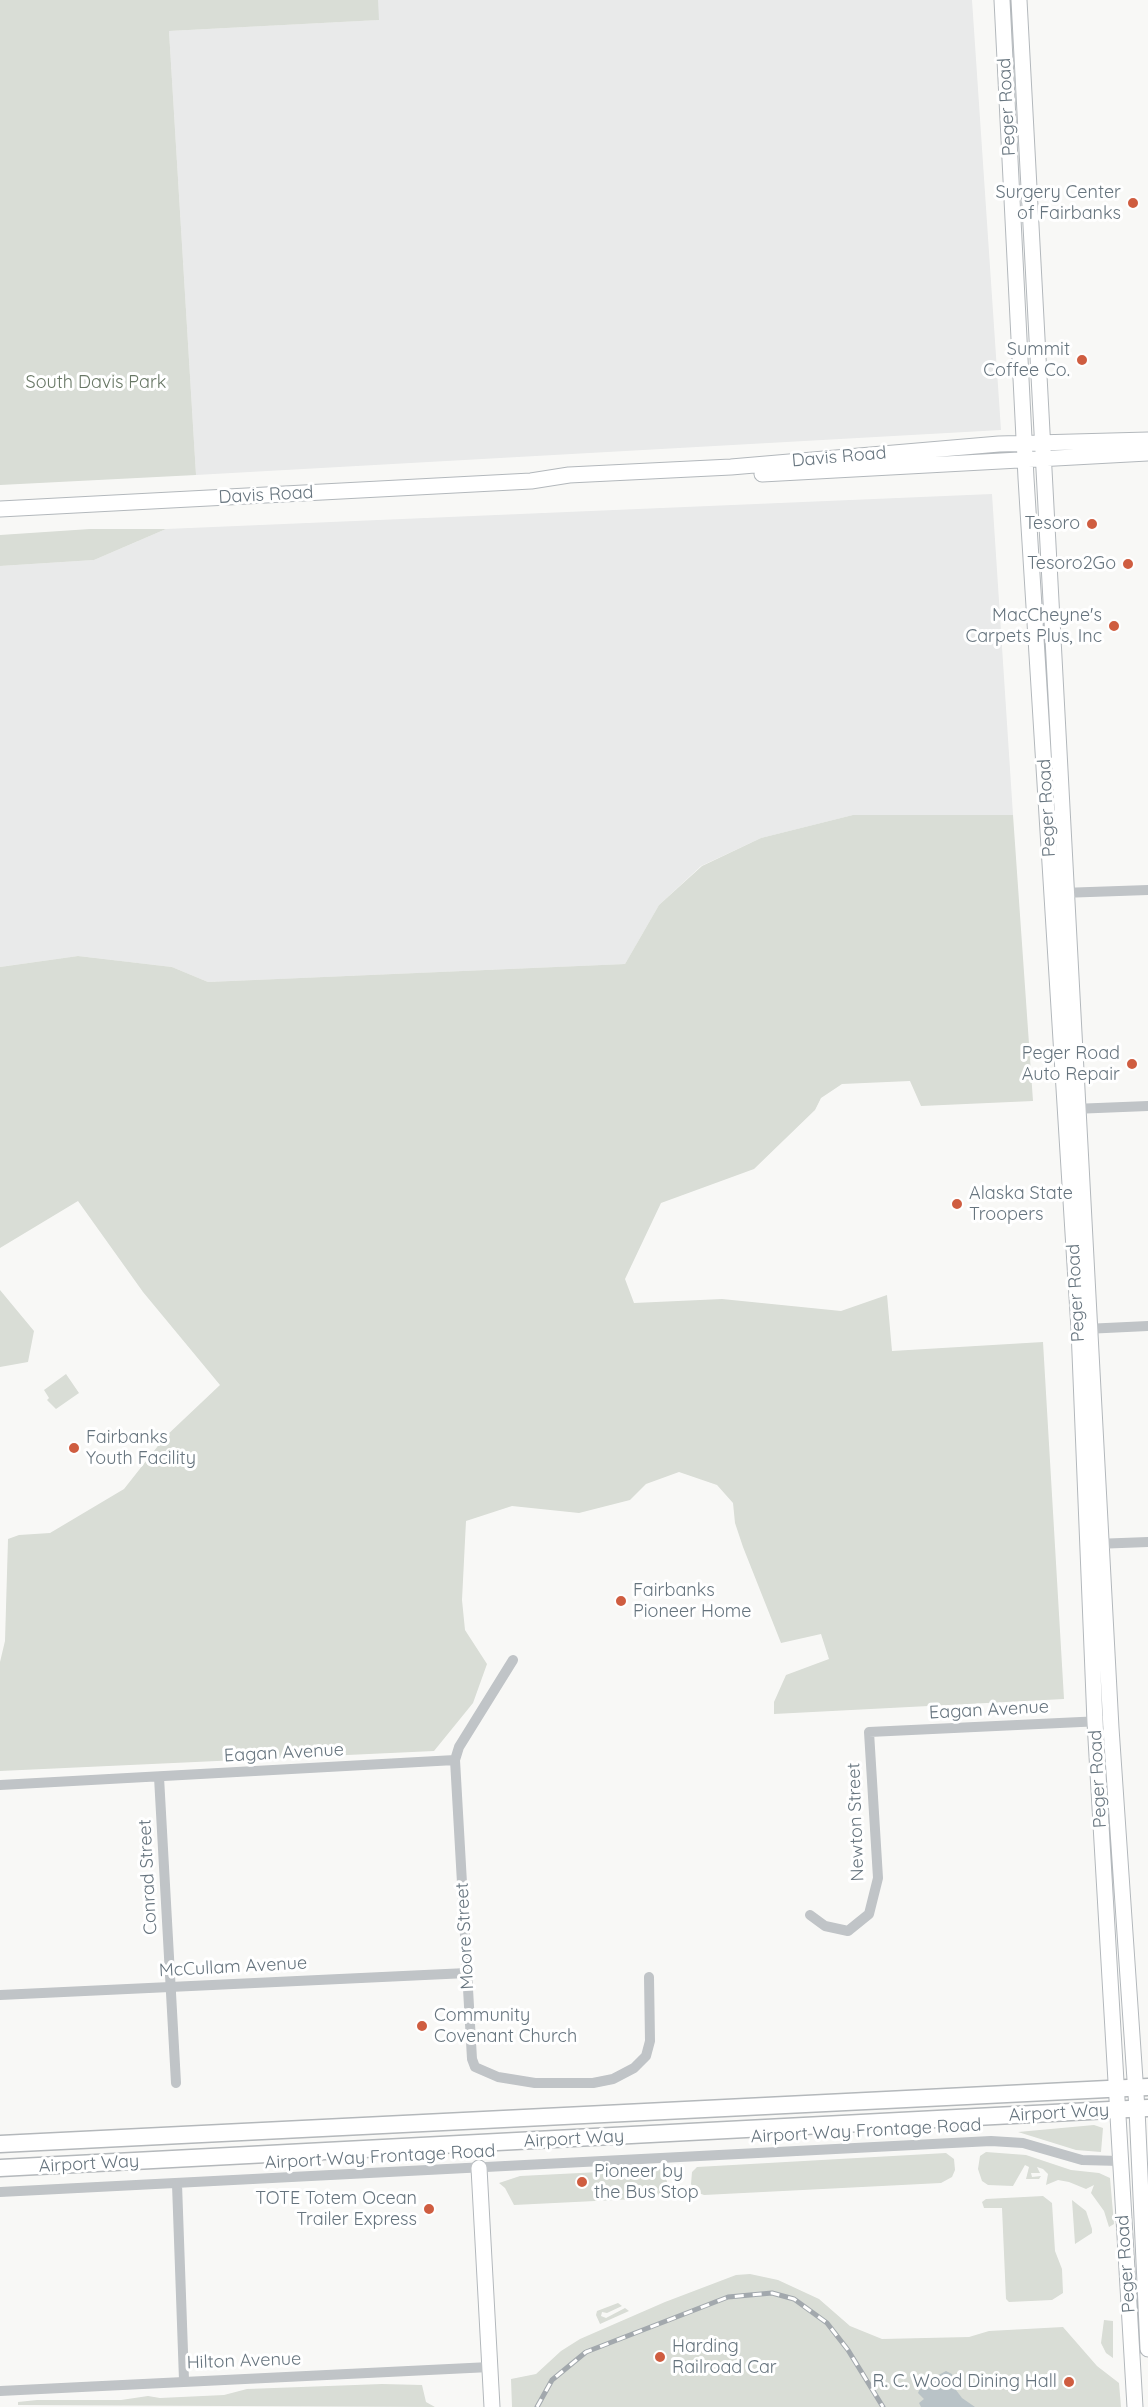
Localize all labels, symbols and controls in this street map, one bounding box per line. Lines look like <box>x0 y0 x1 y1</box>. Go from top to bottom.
street label: Peger Road <box>994 57 1020 157</box>
place label: Surgery Center of Fairbanks <box>995 182 1121 224</box>
marker: Surgery Center of Fairbanks <box>1126 196 1140 210</box>
place label: Summit Coffee Co. <box>983 339 1070 382</box>
marker: Summit Coffee Co. <box>1075 353 1089 367</box>
park label: South Davis Park <box>26 372 166 394</box>
street label: Davis Road <box>791 442 887 472</box>
street label: Davis Road <box>218 482 314 508</box>
place label: Tesoro <box>1024 513 1080 535</box>
marker: Tesoro <box>1085 517 1099 531</box>
place label: Tesoro2Go <box>1027 553 1116 575</box>
marker: Tesoro2Go <box>1121 557 1135 571</box>
place label: MacCheyne's Carpets Plus, Inc <box>965 605 1102 648</box>
marker: MacCheyne's Carpets Plus, Inc <box>1107 619 1121 633</box>
street label: Peger Road <box>1034 758 1060 858</box>
place label: Peger Road Auto Repair <box>1022 1043 1120 1086</box>
marker: Peger Road Auto Repair <box>1125 1057 1139 1071</box>
place label: Alaska State Troopers <box>969 1183 1073 1226</box>
marker: Alaska State Troopers <box>950 1197 964 1211</box>
street label: Peger Road <box>1063 1243 1089 1343</box>
place label: Fairbanks Youth Facility <box>86 1427 196 1470</box>
marker: Fairbanks Youth Facility <box>67 1441 81 1455</box>
place label: Fairbanks Pioneer Home <box>633 1580 751 1622</box>
marker: Fairbanks Pioneer Home <box>614 1594 628 1608</box>
street label: Eagan Avenue <box>928 1696 1050 1724</box>
street label: Peger Road <box>1085 1729 1111 1829</box>
street label: Eagan Avenue <box>223 1739 345 1767</box>
street label: Newton Street <box>843 1762 869 1882</box>
street label: Conrad Street <box>134 1819 162 1935</box>
street label: Moore Street <box>451 1882 479 1990</box>
street label: McCullam Avenue <box>158 1952 308 1982</box>
place label: Community Covenant Church <box>434 2005 577 2048</box>
marker: Community Covenant Church <box>415 2019 429 2033</box>
street label: Airport Way <box>1008 2100 1110 2126</box>
street label: Airport Way Frontage Road <box>750 2114 982 2148</box>
street label: Airport Way <box>523 2126 625 2152</box>
street label: Airport Way Frontage Road <box>264 2140 496 2174</box>
street label: Airport Way <box>38 2151 140 2177</box>
place label: Pioneer by the Bus Stop <box>594 2161 699 2204</box>
marker: Pioneer by the Bus Stop <box>575 2175 589 2189</box>
place label: TOTE Totem Ocean Trailer Express <box>255 2188 417 2230</box>
marker: TOTE Totem Ocean Trailer Express <box>422 2202 436 2216</box>
street label: Peger Road <box>1112 2214 1140 2314</box>
place label: Harding Railroad Car <box>672 2336 777 2378</box>
street label: Hilton Avenue <box>186 2348 302 2374</box>
marker: Harding Railroad Car <box>653 2350 667 2364</box>
place label: R. C. Wood Dining Hall <box>872 2371 1057 2393</box>
marker: R. C. Wood Dining Hall <box>1062 2375 1076 2389</box>

